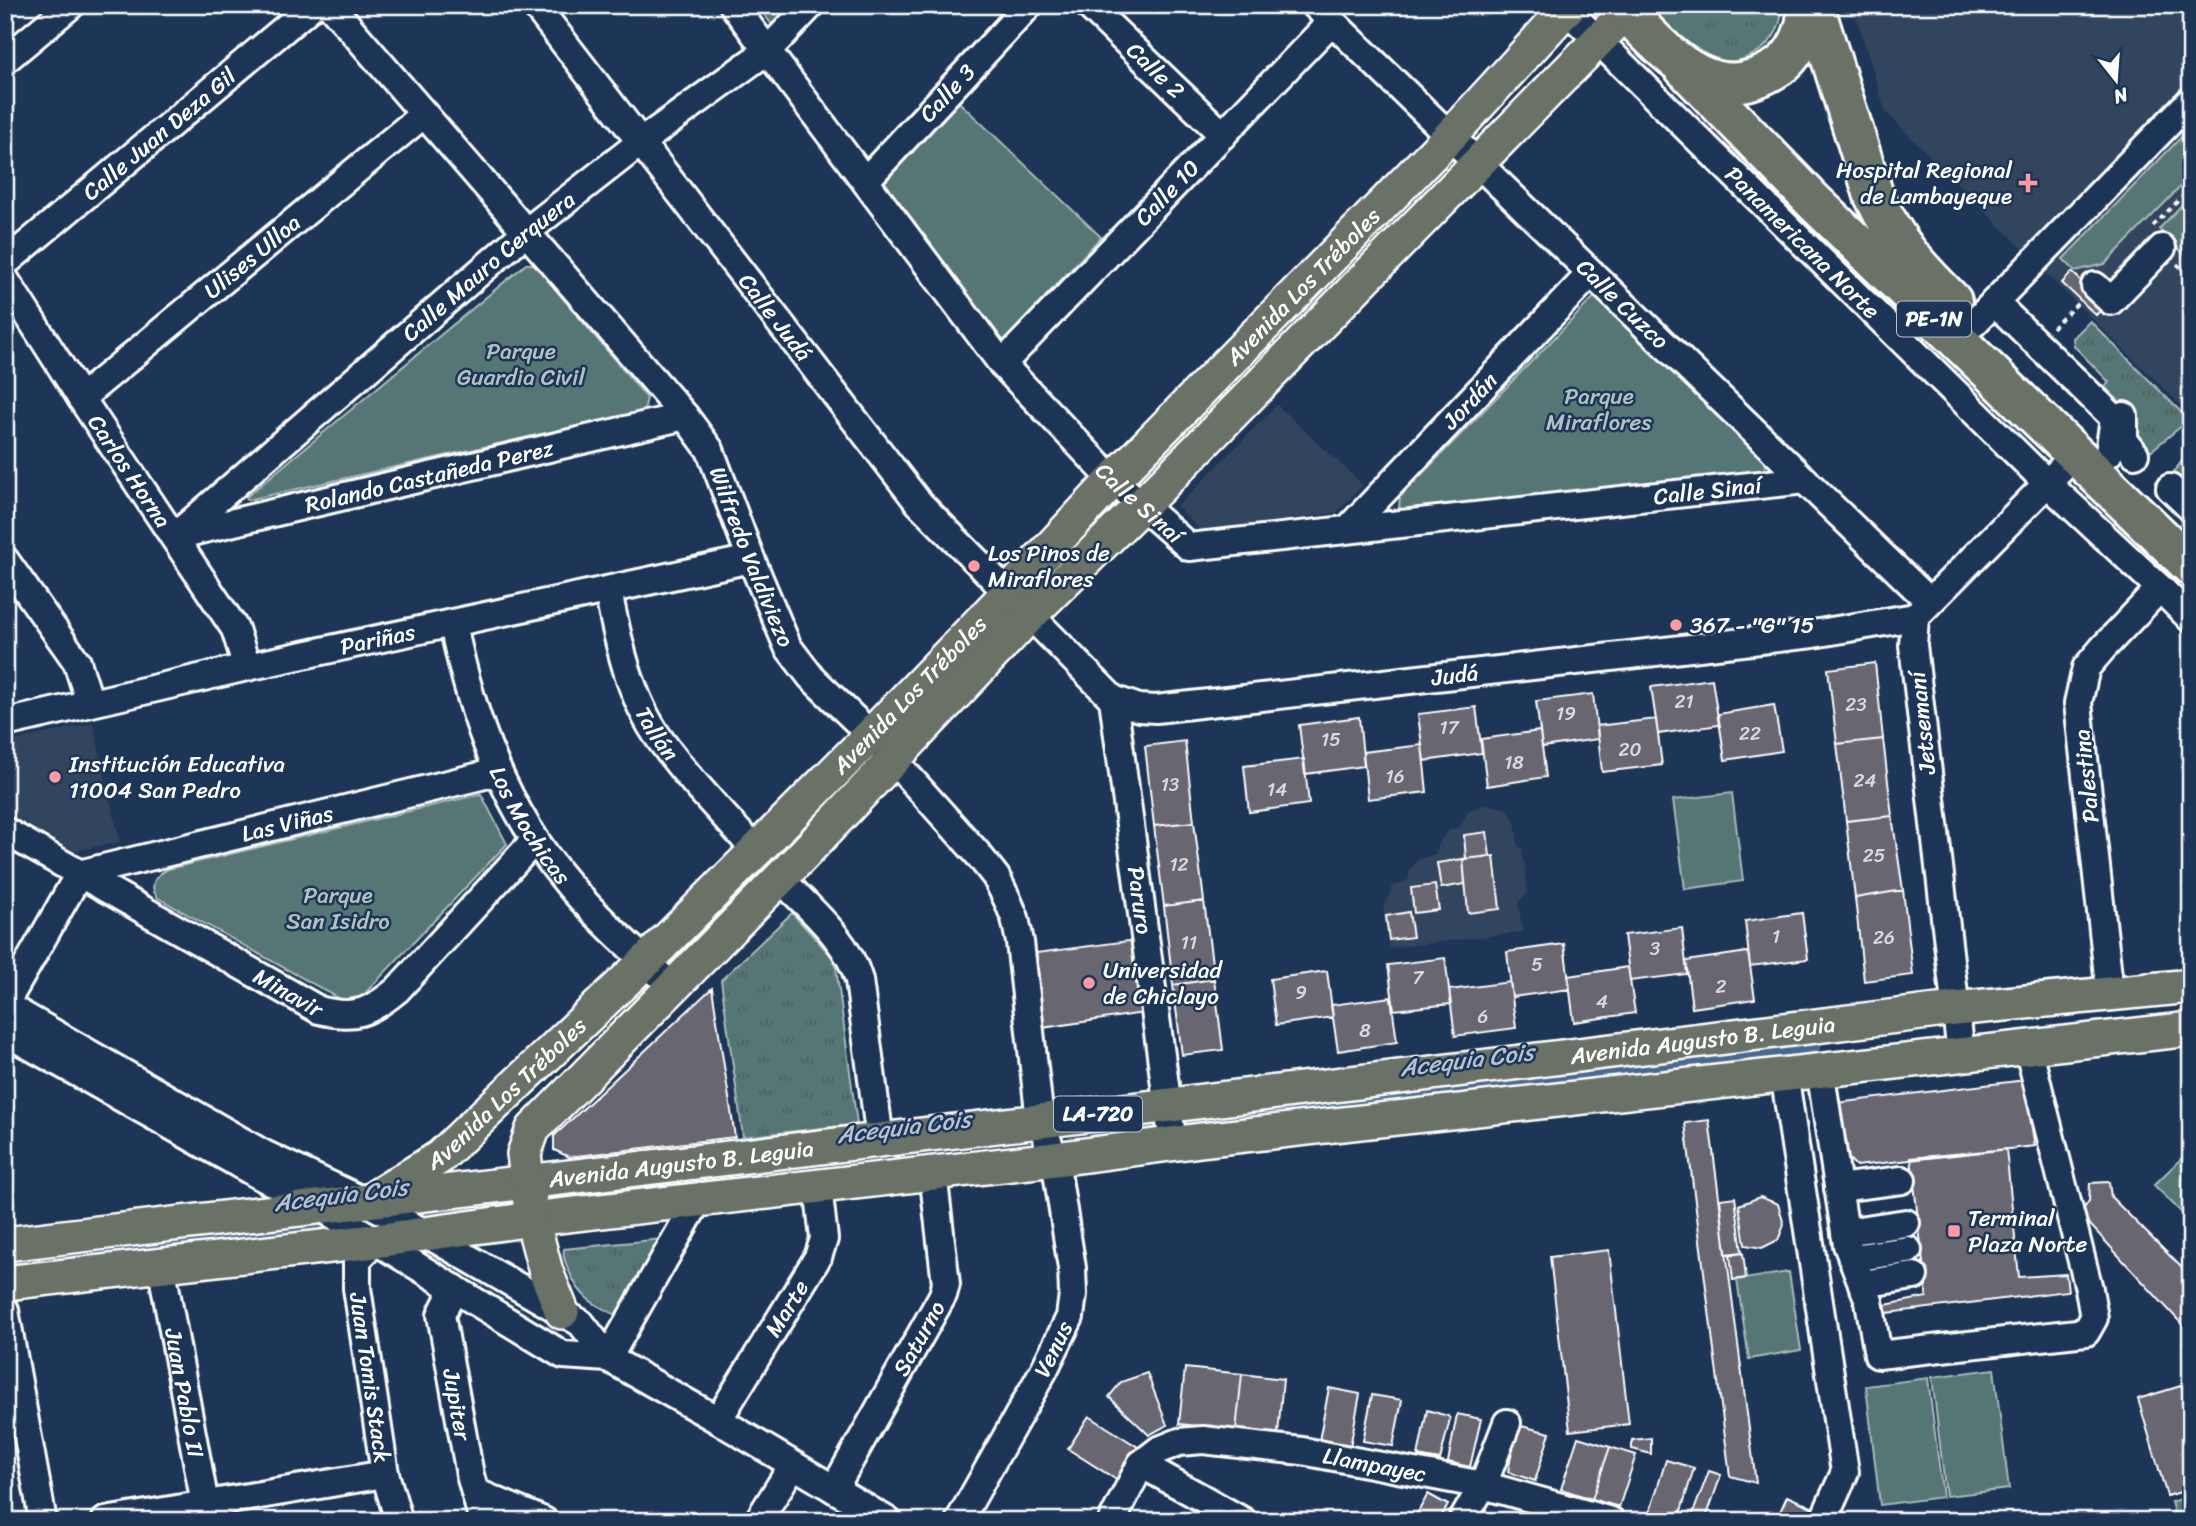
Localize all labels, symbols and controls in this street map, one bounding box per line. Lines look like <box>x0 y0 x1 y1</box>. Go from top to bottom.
street label: Calle 2 <box>1116 31 1195 110</box>
north arrow <box>2080 46 2150 116</box>
street label: Calle 3 <box>909 54 986 133</box>
street label: Calle Juan Deza Gil <box>73 57 246 211</box>
text: N <box>2109 78 2133 114</box>
street label: Calle 10 <box>1124 149 1210 236</box>
place label: Hospital Regional de Lambayeque <box>1836 150 2012 217</box>
street label: Panamericana Norte <box>1715 156 1890 330</box>
marker: Hospital Regional de Lambayeque <box>2018 173 2038 193</box>
street label: Calle Mauro Cerquera <box>392 180 585 353</box>
street label: Avenida Los Tréboles <box>1214 197 1391 377</box>
street label: Ulises Ulloa <box>194 204 311 310</box>
street label: Calle Cuzco <box>1566 248 1679 360</box>
street label: Calle Judá <box>727 264 823 371</box>
road number: PE-1N <box>1897 302 1971 336</box>
park label: Parque Guardia Civil <box>457 331 585 398</box>
street label: Jordán <box>1431 362 1509 441</box>
park label: Parque Miraflores <box>1546 376 1652 443</box>
street label: Carlos Horna <box>76 406 182 537</box>
street label: Rolando Castañeda Perez <box>301 427 559 526</box>
street label: Calle Sinaí <box>1085 452 1195 556</box>
street label: Wilfredo Valdiviezo <box>697 461 806 654</box>
street label: Calle Sinaí <box>1652 465 1766 517</box>
place label: Los Pinos de Miraflores <box>988 533 1110 600</box>
marker: Los Pinos de Miraflores <box>966 558 982 574</box>
street label: Avenida Los Tréboles <box>822 605 998 785</box>
place label: 367 - "G" 15 <box>1690 605 1815 646</box>
street label: Pariñas <box>336 611 420 667</box>
marker: 367 - "G" 15 <box>1668 617 1684 633</box>
street label: Judá <box>1428 652 1481 699</box>
street label: Jetsemaní <box>1896 667 1948 777</box>
house number: 21 <box>1674 685 1694 718</box>
house number: 23 <box>1845 688 1867 721</box>
house number: 19 <box>1556 697 1576 730</box>
street label: Tallán <box>623 699 690 771</box>
house number: 17 <box>1439 711 1460 744</box>
house number: 22 <box>1739 717 1761 750</box>
house number: 15 <box>1321 723 1341 756</box>
street label: Palestina <box>2061 727 2112 825</box>
house number: 20 <box>1619 733 1641 766</box>
place label: Institución Educativa 11004 San Pedro <box>68 744 285 811</box>
house number: 18 <box>1504 746 1524 779</box>
street label: Los Mochicas <box>477 759 582 895</box>
house number: 16 <box>1386 760 1404 793</box>
house number: 24 <box>1854 764 1877 797</box>
house number: 13 <box>1161 768 1180 801</box>
marker: Institución Educativa 11004 San Pedro <box>47 769 63 785</box>
house number: 14 <box>1267 773 1287 806</box>
street label: Las Viñas <box>237 793 338 855</box>
house number: 25 <box>1863 839 1886 872</box>
house number: 12 <box>1169 848 1189 881</box>
street label: Paruro <box>1115 864 1164 937</box>
park label: Parque San Isidro <box>286 875 390 942</box>
house number: 1 <box>1772 920 1780 953</box>
house number: 26 <box>1873 921 1895 954</box>
house number: 11 <box>1181 926 1197 959</box>
house number: 3 <box>1650 932 1661 965</box>
house number: 5 <box>1531 948 1543 981</box>
place label: Universidad de Chiclayo <box>1103 950 1224 1017</box>
street label: Minavir <box>245 956 332 1030</box>
house number: 7 <box>1413 961 1425 994</box>
house number: 2 <box>1716 970 1727 1003</box>
marker: Universidad de Chiclayo <box>1081 975 1097 991</box>
house number: 9 <box>1295 976 1307 1009</box>
house number: 4 <box>1596 985 1608 1018</box>
house number: 6 <box>1478 1000 1488 1033</box>
street label: Avenida Augusto B. Leguia <box>1567 1004 1838 1077</box>
street label: Avenida Los Tréboles <box>418 1007 597 1182</box>
house number: 8 <box>1359 1014 1371 1047</box>
water label: Acequia Cois <box>1397 1031 1539 1089</box>
road number: LA-720 <box>1054 1096 1142 1132</box>
water label: Acequia Cois <box>834 1098 976 1156</box>
street label: Avenida Augusto B. Leguia <box>546 1128 816 1200</box>
water label: Acequia Cois <box>271 1166 413 1224</box>
place label: Terminal Plaza Norte <box>1968 1198 2088 1265</box>
marker: Terminal Plaza Norte <box>1946 1223 1962 1239</box>
street label: Marte <box>753 1271 821 1346</box>
street label: Juan Tomis Stack <box>337 1289 403 1466</box>
street label: Saturno <box>881 1293 957 1384</box>
street label: Venus <box>1022 1313 1085 1385</box>
street label: Juan Pablo II <box>152 1324 216 1461</box>
street label: Jupiter <box>430 1364 484 1445</box>
street label: Llampayec <box>1319 1435 1430 1495</box>

